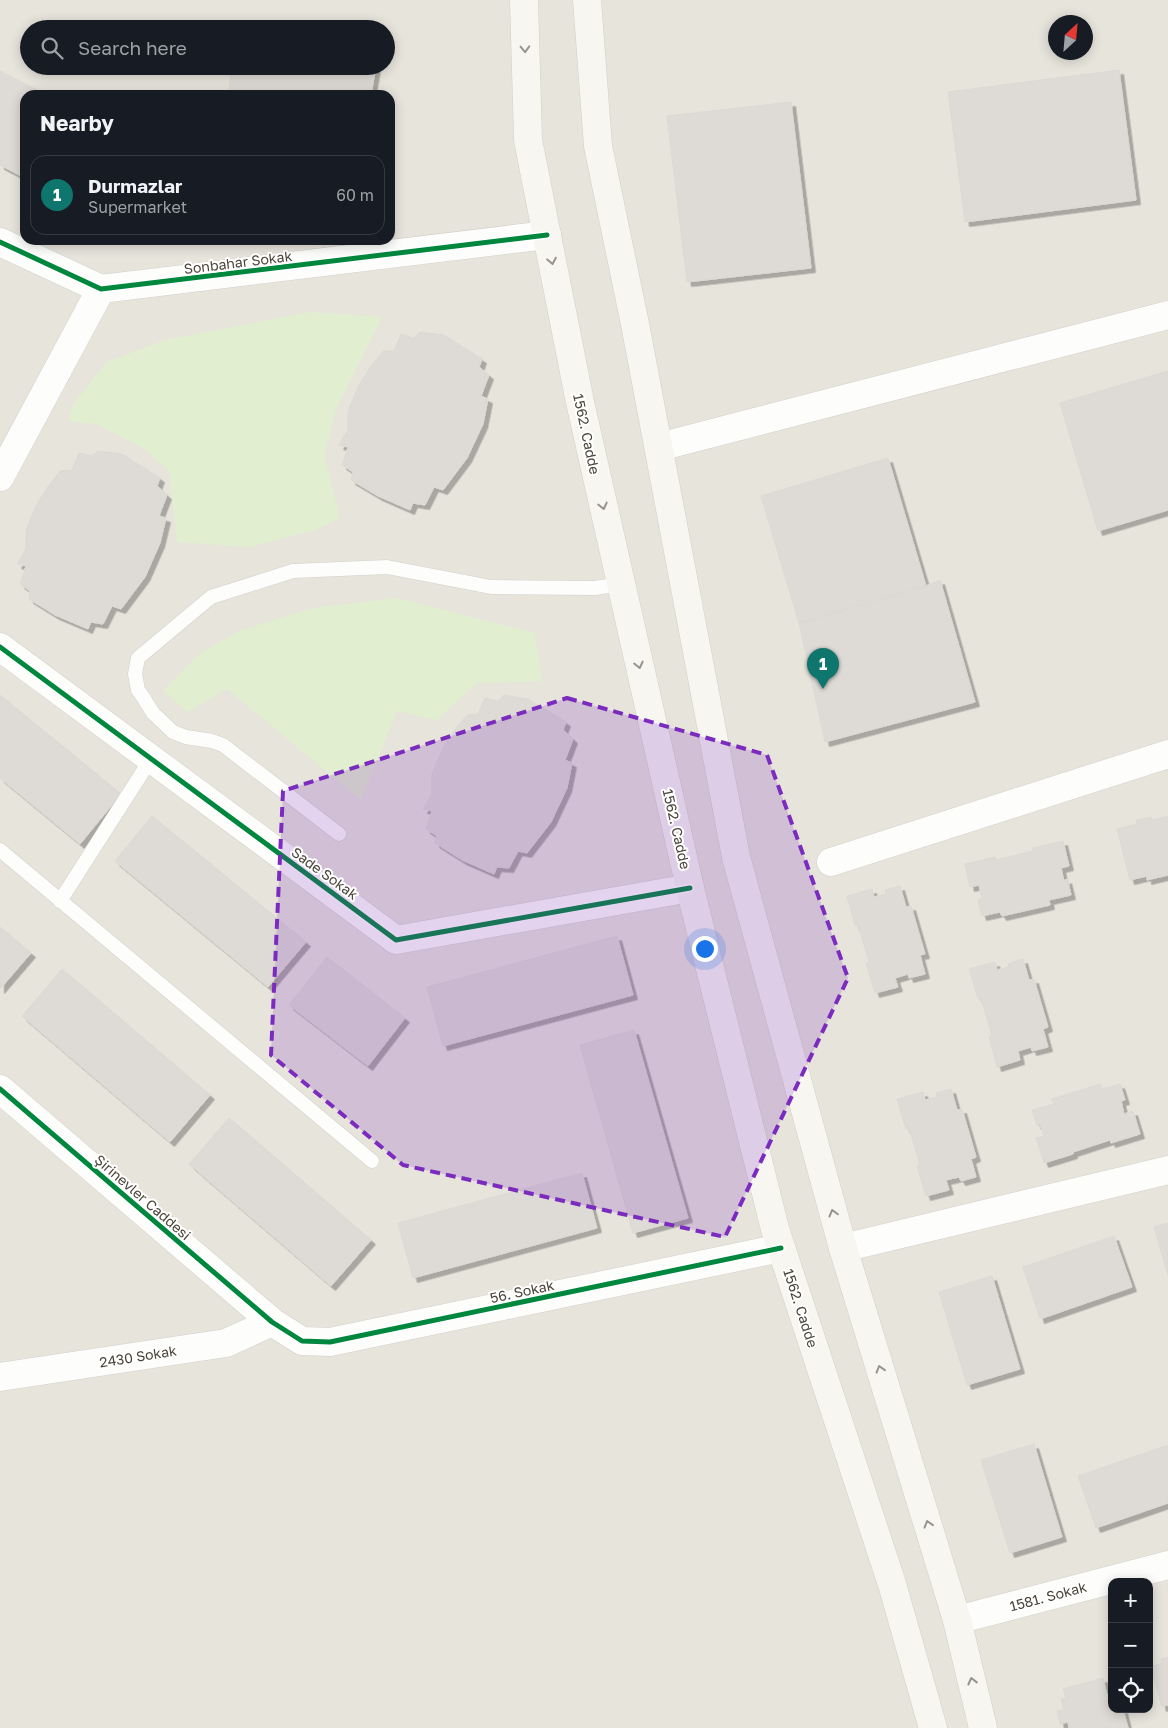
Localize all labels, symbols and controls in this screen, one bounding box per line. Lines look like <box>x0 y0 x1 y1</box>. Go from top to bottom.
north arrow <box>1048 15 1093 60</box>
search box <box>20 20 395 75</box>
icon: search <box>38 34 66 62</box>
text: Search here <box>78 36 187 59</box>
one-way arrow <box>520 45 531 53</box>
text: Nearby <box>40 110 114 136</box>
text: Durmazlar <box>88 174 182 197</box>
text: 1 <box>53 185 61 205</box>
text: 60 m <box>336 185 374 205</box>
text: Supermarket <box>88 197 187 217</box>
street label: Sonbahar Sokak <box>183 247 293 277</box>
one-way arrow <box>547 257 557 266</box>
street label: 1562. Cadde <box>570 392 604 476</box>
one-way arrow <box>597 502 608 511</box>
pin: 1 <box>807 648 839 689</box>
one-way arrow <box>633 660 644 669</box>
street label: 1562. Cadde <box>659 787 695 871</box>
street label: Sade Sokak <box>288 843 362 903</box>
your location <box>692 936 718 962</box>
street label: Şirinevler Caddesi <box>92 1151 194 1243</box>
one-way arrow <box>829 1210 839 1218</box>
street label: 1562. Cadde <box>780 1266 822 1350</box>
street label: 56. Sokak <box>488 1276 556 1306</box>
street label: 2430 Sokak <box>98 1341 178 1370</box>
one-way arrow <box>876 1365 886 1374</box>
one-way arrow <box>923 1521 933 1529</box>
street label: 1581. Sokak <box>1008 1578 1088 1614</box>
map controls <box>1108 1578 1153 1713</box>
button: + <box>1108 1578 1153 1623</box>
button: − <box>1108 1623 1153 1668</box>
button: locate <box>1108 1668 1153 1713</box>
one-way arrow <box>967 1676 978 1685</box>

